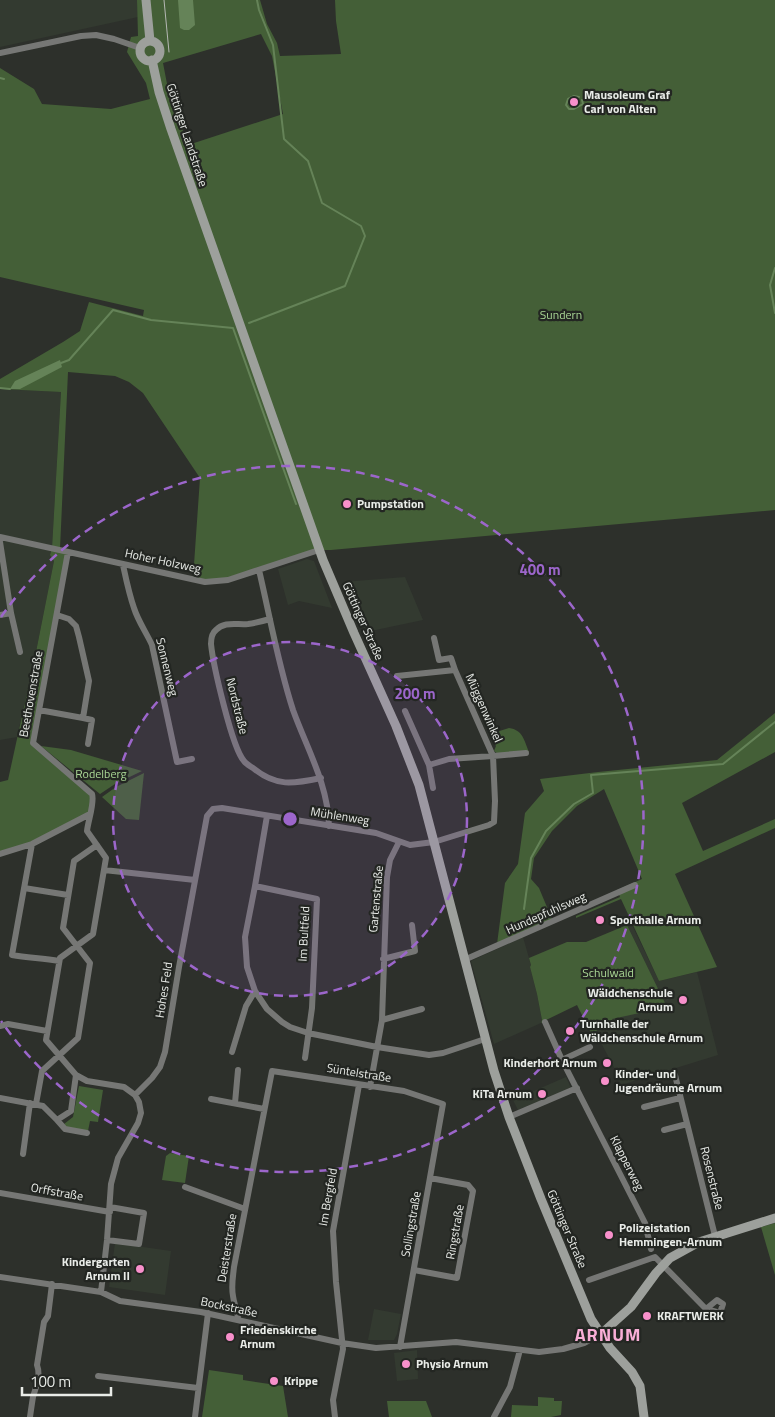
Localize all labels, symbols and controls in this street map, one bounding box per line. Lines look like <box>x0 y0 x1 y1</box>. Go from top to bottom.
street label: Göttinger Landstraße <box>162 81 213 189</box>
place label: Mausoleum Graf Carl von Alten <box>584 85 671 118</box>
marker: Mausoleum Graf Carl von Alten <box>568 96 580 108</box>
park label: Sundern <box>540 305 582 324</box>
place label: Pumpstation <box>357 494 424 513</box>
marker: Pumpstation <box>341 498 353 510</box>
street label: Hoher Holzweg <box>123 543 203 578</box>
text: 400 m <box>519 558 561 581</box>
street label: Göttinger Straße <box>338 579 389 663</box>
street label: Sonnenweg <box>151 636 184 698</box>
street label: Beethovenstraße <box>14 649 47 739</box>
street label: Müggenwinkel <box>461 670 508 745</box>
street label: Nordstraße <box>221 676 254 736</box>
text: 200 m <box>394 682 436 705</box>
park label: Rodelberg <box>75 764 127 783</box>
street label: Mühlenweg <box>309 801 371 830</box>
centre of rings <box>281 810 299 828</box>
street label: Gartenstraße <box>363 865 388 933</box>
street label: Hundepfuhlsweg <box>503 886 589 939</box>
street label: Im Bultfeld <box>293 906 314 962</box>
place label: Sporthalle Arnum <box>610 910 701 929</box>
marker: Sporthalle Arnum <box>594 914 606 926</box>
street label: Hohes Feld <box>150 961 177 1019</box>
park label: Schulwald <box>582 963 634 982</box>
place label: Wäldchenschule Arnum <box>588 983 673 1016</box>
marker: Wäldchenschule Arnum <box>677 994 689 1006</box>
place label: Turnhalle der Wäldchenschule Arnum <box>580 1014 703 1047</box>
marker: Turnhalle der Wäldchenschule Arnum <box>564 1025 576 1037</box>
place label: Kinderhort Arnum <box>503 1053 597 1072</box>
marker: Kinderhort Arnum <box>601 1057 613 1069</box>
street label: Süntelstraße <box>325 1058 393 1087</box>
place label: Kinder- und Jugendräume Arnum <box>615 1064 722 1097</box>
marker: Kinder- und Jugendräume Arnum <box>599 1075 611 1087</box>
place label: KiTa Arnum <box>473 1084 532 1103</box>
marker: KiTa Arnum <box>536 1088 548 1100</box>
street label: Klapperweg <box>605 1132 649 1194</box>
street label: Rosenstraße <box>695 1144 730 1212</box>
street label: Im Bergfeld <box>313 1167 342 1227</box>
street label: Orffstraße <box>29 1178 85 1205</box>
street label: Göttinger Straße <box>542 1186 593 1271</box>
street label: Sollingstraße <box>395 1190 426 1258</box>
street label: Ringstraße <box>440 1203 469 1261</box>
street label: Deisterstraße <box>212 1212 241 1284</box>
place label: Polizeistation Hemmingen-Arnum <box>619 1218 722 1251</box>
marker: Polizeistation Hemmingen-Arnum <box>603 1229 615 1241</box>
place label: Kindergarten Arnum II <box>62 1252 130 1285</box>
marker: Kindergarten Arnum II <box>134 1263 146 1275</box>
street label: Bockstraße <box>199 1291 259 1322</box>
place label: KRAFTWERK <box>657 1306 724 1325</box>
marker: KRAFTWERK <box>641 1310 653 1322</box>
place label: Friedenskirche Arnum <box>240 1320 317 1353</box>
district label: ARNUM <box>575 1321 641 1348</box>
marker: Friedenskirche Arnum <box>224 1331 236 1343</box>
place label: Physio Arnum <box>416 1354 488 1373</box>
marker: Physio Arnum <box>400 1358 412 1370</box>
scale bar <box>22 1364 111 1396</box>
text: 100 m <box>30 1370 71 1393</box>
place label: Krippe <box>284 1371 318 1390</box>
marker: Krippe <box>268 1375 280 1387</box>

